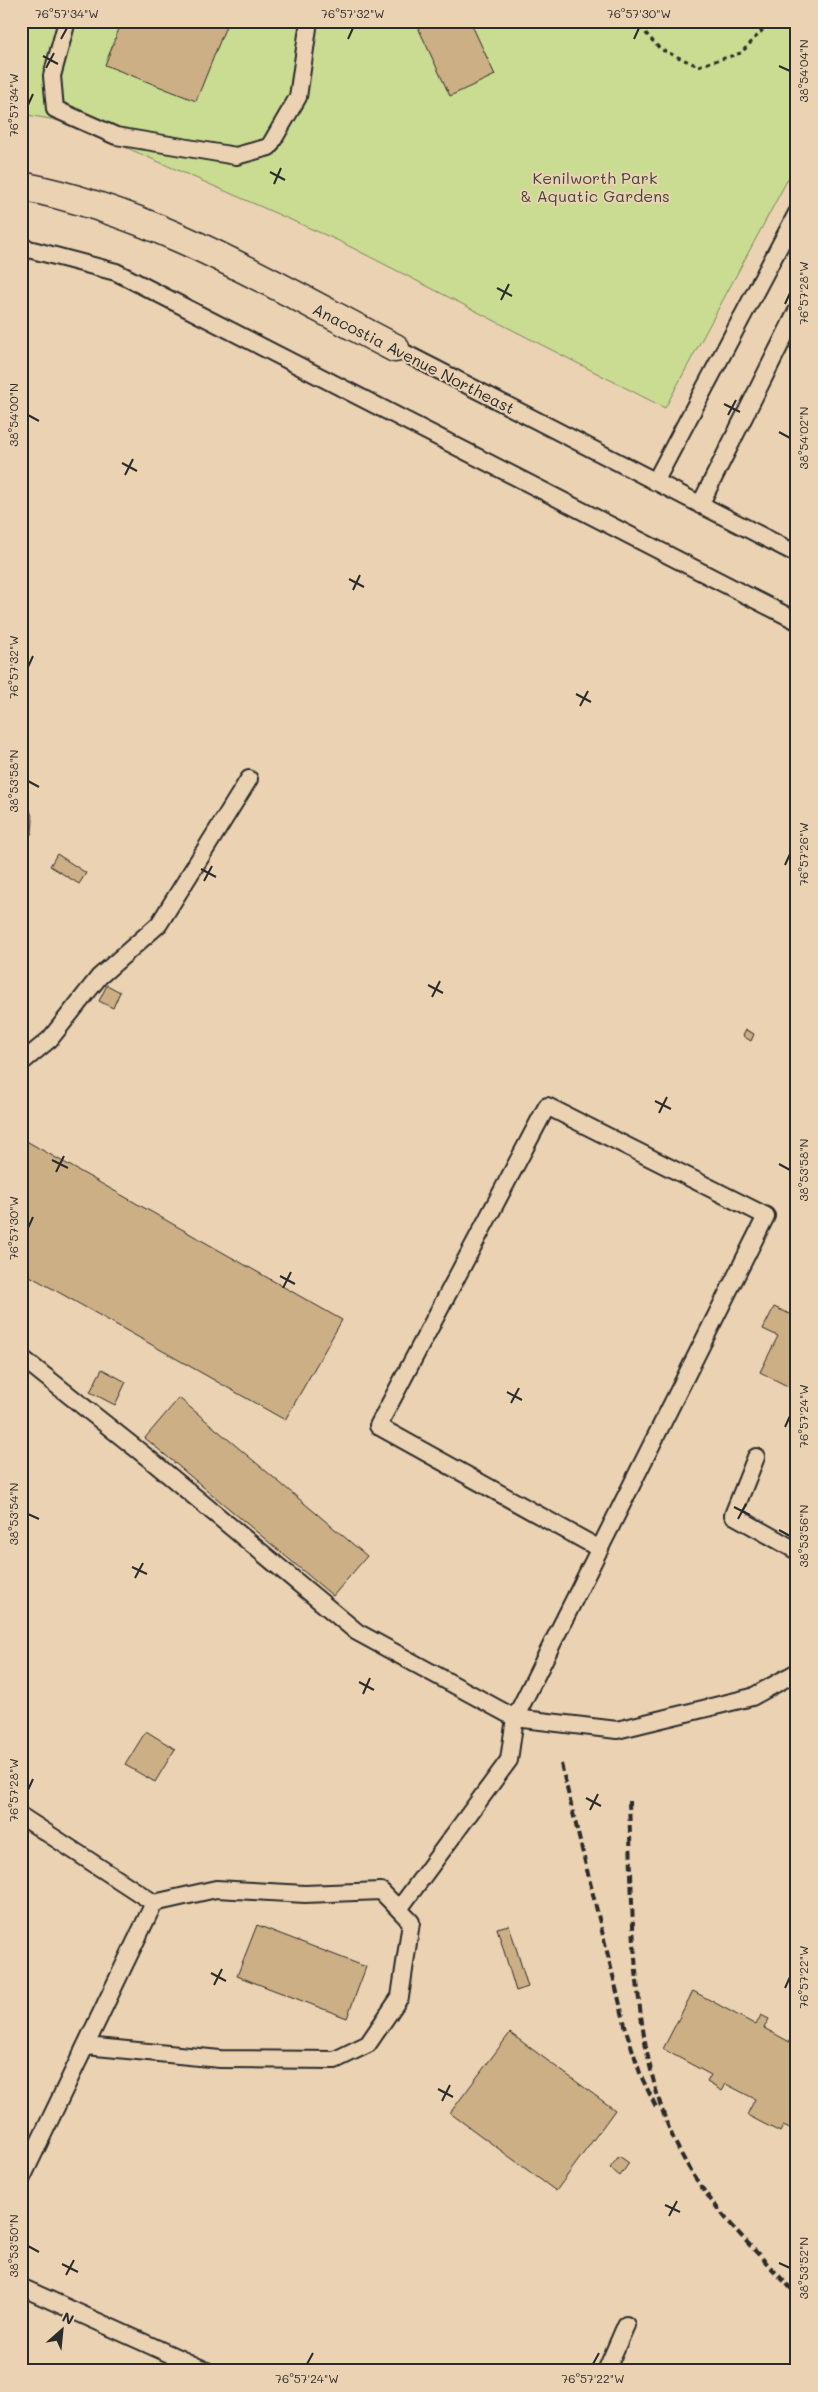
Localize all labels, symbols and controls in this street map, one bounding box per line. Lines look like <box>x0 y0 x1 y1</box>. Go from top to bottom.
text: 76°57'34"W <box>35 5 99 21</box>
text: 76°57'32"W <box>321 5 385 21</box>
text: 76°57'30"W <box>607 5 671 21</box>
text: 38°54'04"N <box>795 39 811 103</box>
text: 76°57'34"W <box>5 73 21 137</box>
park label: Kenilworth Park & Aquatic Gardens <box>520 167 670 206</box>
text: 76°57'28"W <box>795 261 811 325</box>
street label: Anacostia Avenue Northeast <box>309 298 519 418</box>
text: 38°54'00"N <box>5 383 21 447</box>
text: 38°54'02"N <box>795 407 811 469</box>
text: 76°57'32"W <box>5 635 21 699</box>
text: 38°53'58"N <box>5 750 21 812</box>
text: 76°57'26"W <box>795 822 811 886</box>
text: 38°53'58"N <box>795 1139 811 1201</box>
text: 76°57'30"W <box>5 1196 21 1260</box>
text: 76°57'24"W <box>795 1384 811 1448</box>
text: 38°53'54"N <box>5 1483 21 1545</box>
text: 38°53'56"N <box>795 1505 811 1567</box>
text: 76°57'28"W <box>5 1758 21 1822</box>
text: 76°57'22"W <box>795 1945 811 2009</box>
text: 38°53'50"N <box>5 2214 21 2278</box>
text: 38°53'52"N <box>795 2237 811 2299</box>
north arrow <box>38 2304 88 2354</box>
text: N <box>59 2307 77 2329</box>
text: 76°57'24"W <box>275 2370 339 2386</box>
text: 76°57'22"W <box>561 2370 625 2386</box>

